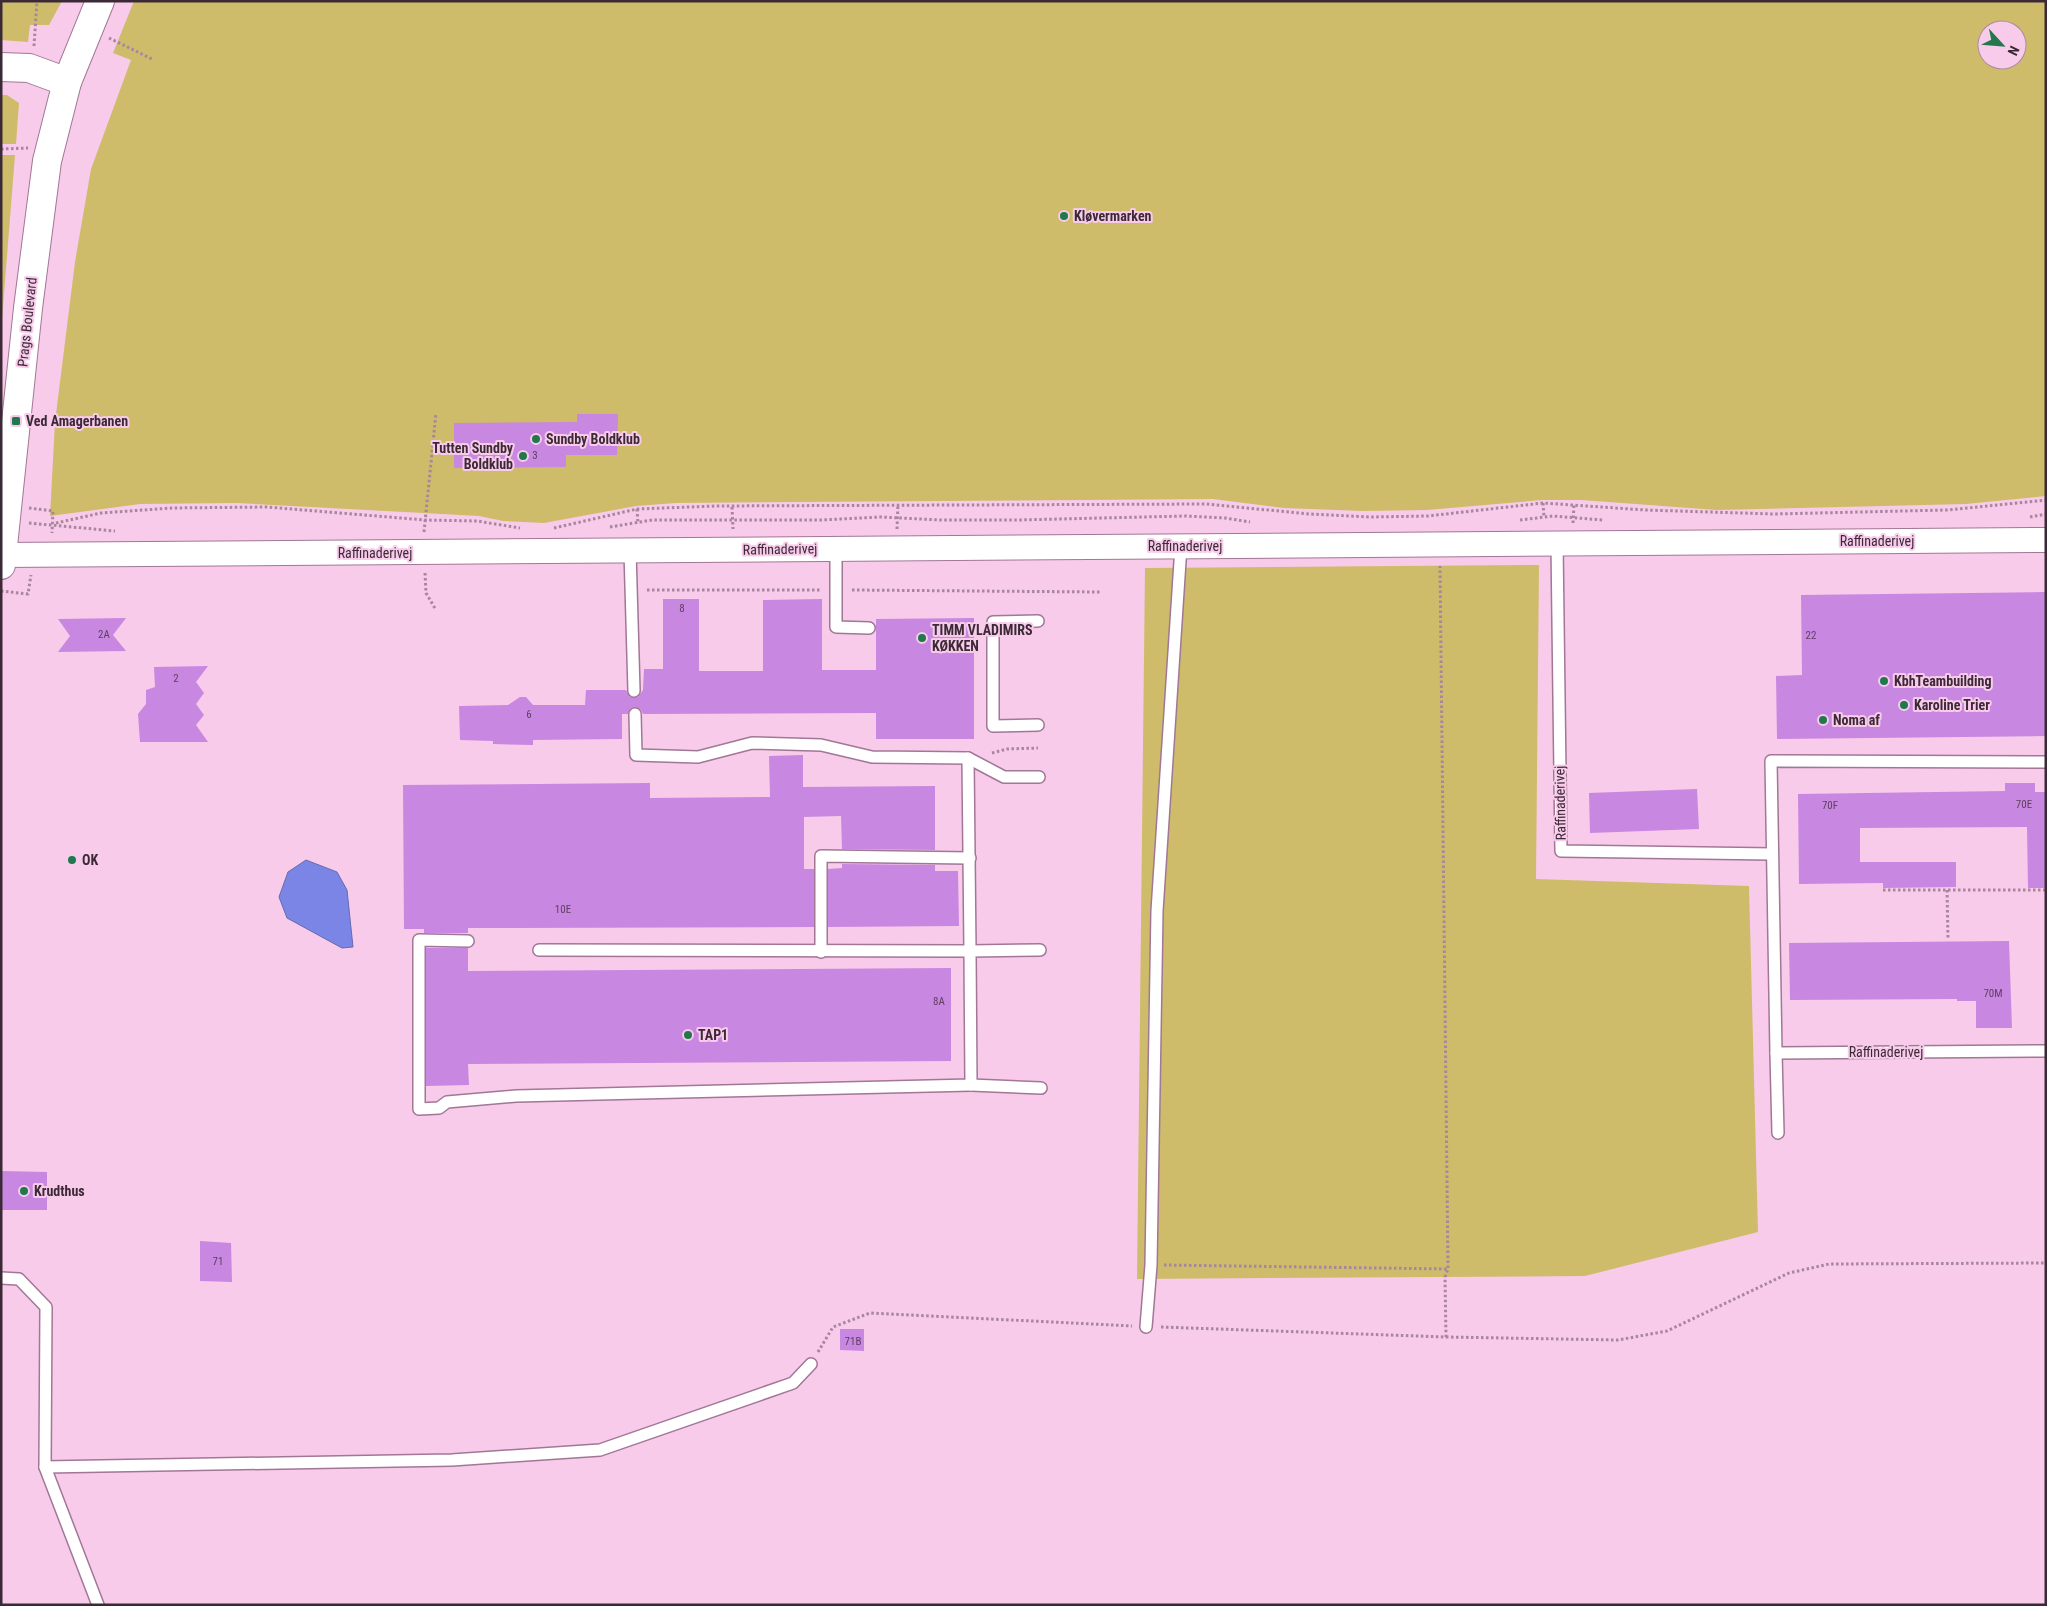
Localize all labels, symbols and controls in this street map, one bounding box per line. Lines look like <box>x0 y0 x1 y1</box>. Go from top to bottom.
north arrow <box>1977 20 2027 70</box>
text: N <box>2005 43 2023 58</box>
place label: Kløvermarken <box>1074 208 1152 224</box>
marker: Kløvermarken <box>1058 210 1070 222</box>
street label: Prags Boulevard <box>14 277 40 367</box>
place label: Ved Amagerbanen <box>26 413 128 429</box>
marker: Ved Amagerbanen <box>10 415 22 427</box>
place label: Sundby Boldklub <box>546 431 640 447</box>
marker: Sundby Boldklub <box>530 433 542 445</box>
place label: Tutten Sundby Boldklub <box>432 440 514 472</box>
house number: 3 <box>532 449 538 462</box>
marker: Tutten Sundby Boldklub <box>517 450 529 462</box>
street label: Raffinaderivej <box>1840 533 1914 549</box>
street label: Raffinaderivej <box>1148 538 1222 554</box>
street label: Raffinaderivej <box>743 540 817 558</box>
street label: Raffinaderivej <box>338 545 412 561</box>
house number: 8 <box>679 602 685 615</box>
place label: TIMM VLADIMIRS KØKKEN <box>932 622 1033 654</box>
house number: 2A <box>98 628 111 641</box>
house number: 22 <box>1806 629 1816 642</box>
marker: TIMM VLADIMIRS KØKKEN <box>916 632 928 644</box>
house number: 2 <box>173 672 179 685</box>
place label: KbhTeambuilding <box>1894 673 1992 689</box>
marker: KbhTeambuilding <box>1878 675 1890 687</box>
place label: Karoline Trier <box>1914 697 1990 713</box>
marker: Karoline Trier <box>1898 699 1910 711</box>
house number: 6 <box>526 708 532 721</box>
place label: Noma af <box>1833 712 1880 728</box>
marker: Noma af <box>1817 714 1829 726</box>
street label: Raffinaderivej <box>1551 766 1569 840</box>
house number: 70E <box>2016 798 2033 811</box>
house number: 70F <box>1822 799 1838 812</box>
place label: OK <box>82 852 98 868</box>
marker: OK <box>66 854 78 866</box>
house number: 10E <box>555 903 572 916</box>
house number: 70M <box>1983 987 2003 1000</box>
house number: 8A <box>933 995 946 1008</box>
place label: TAP1 <box>698 1027 728 1043</box>
marker: TAP1 <box>682 1029 694 1041</box>
street label: Raffinaderivej <box>1849 1044 1923 1060</box>
place label: Krudthus <box>34 1183 85 1199</box>
marker: Krudthus <box>18 1185 30 1197</box>
house number: 71 <box>213 1255 223 1268</box>
house number: 71B <box>845 1335 861 1348</box>

